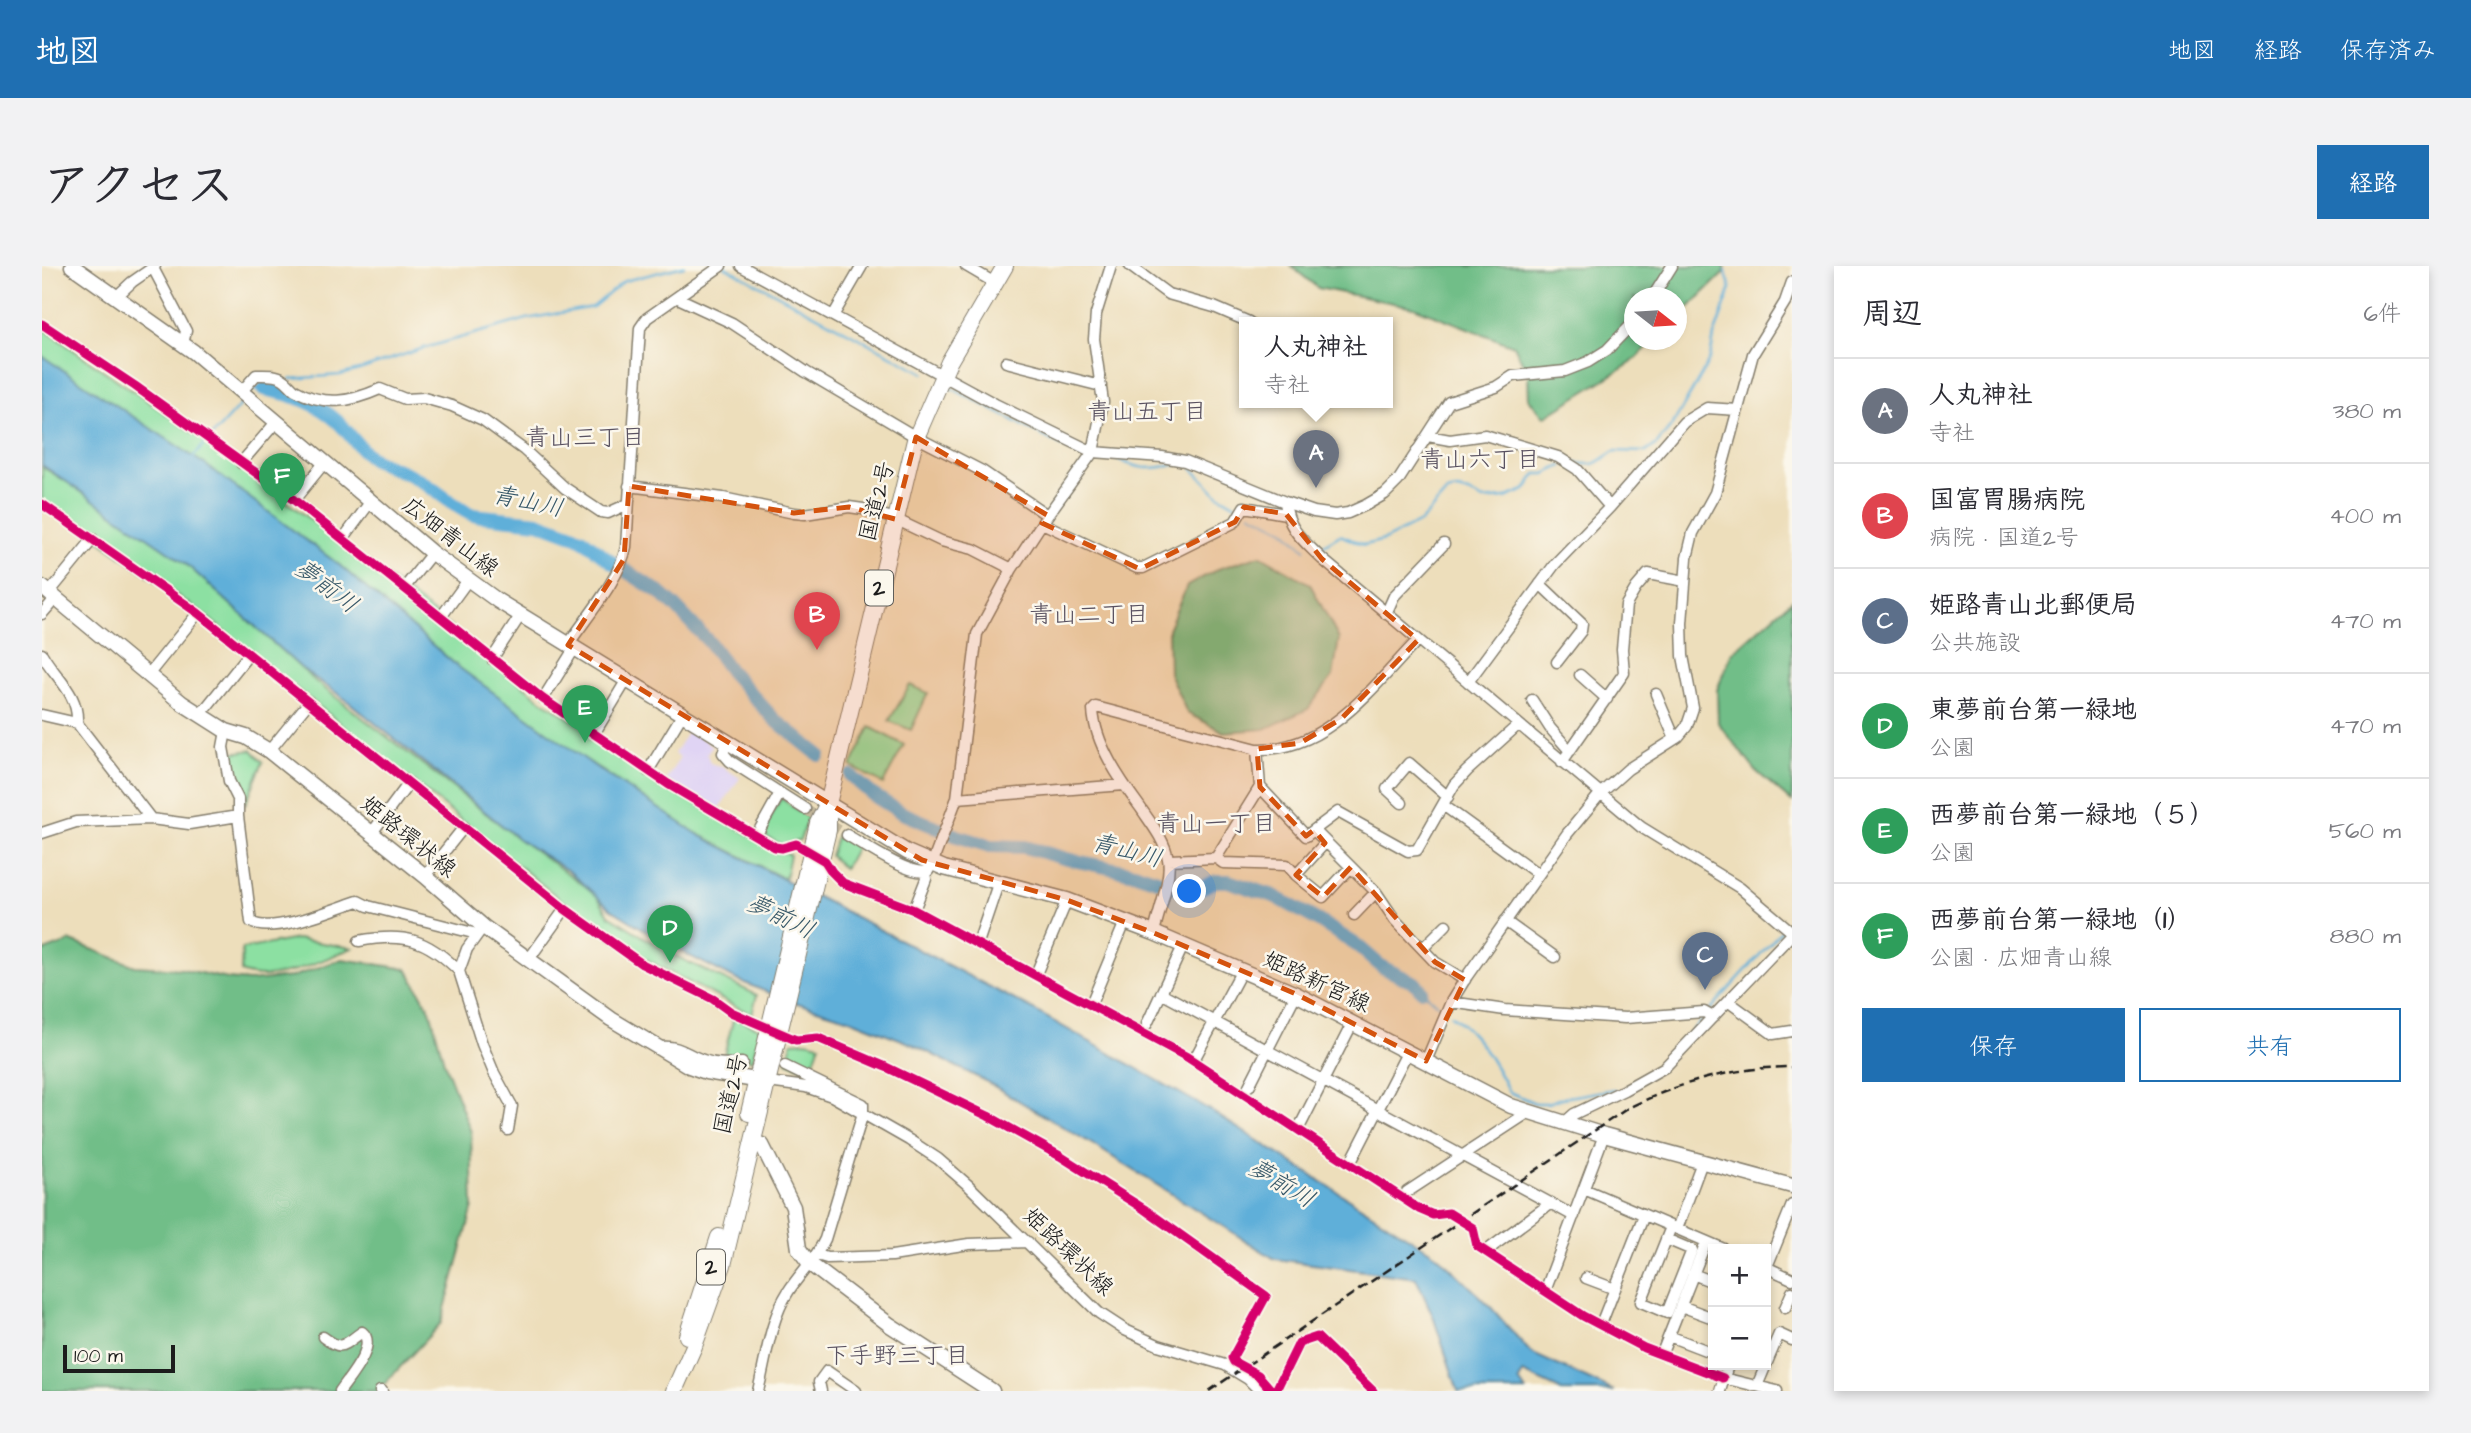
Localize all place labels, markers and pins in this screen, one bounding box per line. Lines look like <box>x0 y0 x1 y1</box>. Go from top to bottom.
pin: A <box>1293 430 1339 488</box>
pin: F <box>259 453 305 511</box>
pin: B <box>794 592 840 650</box>
pin: E <box>562 685 608 743</box>
pin: D <box>647 905 693 963</box>
pin: C <box>1682 932 1728 990</box>

